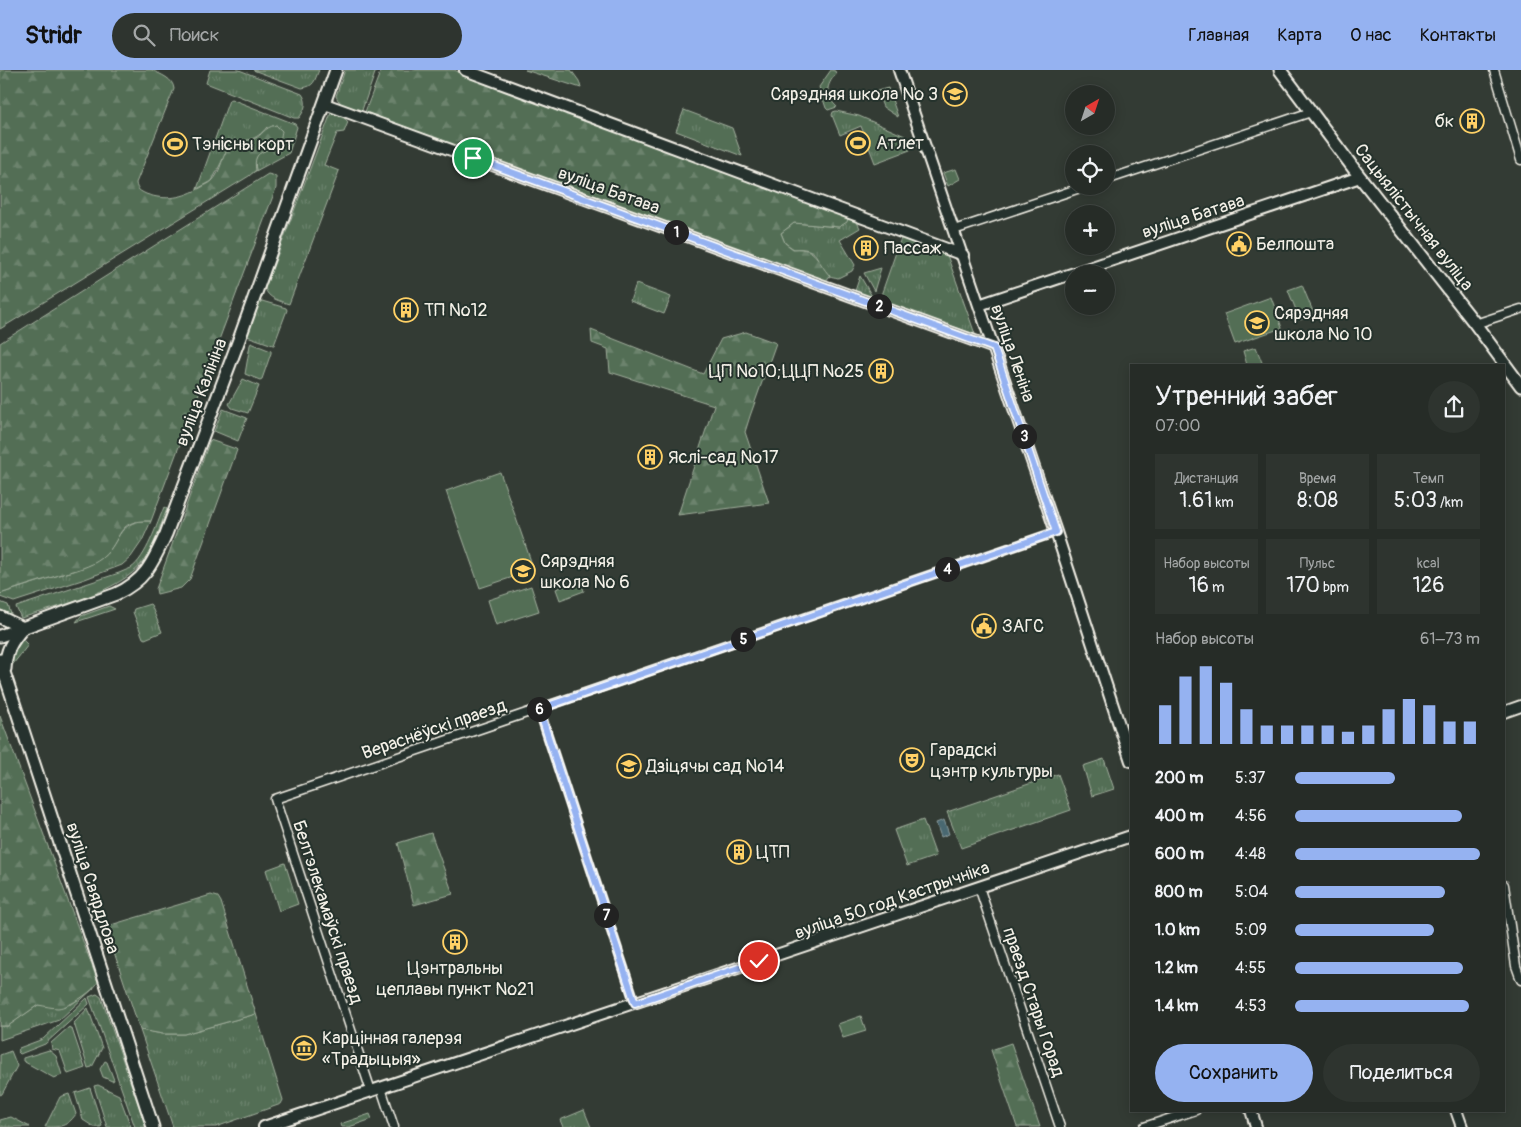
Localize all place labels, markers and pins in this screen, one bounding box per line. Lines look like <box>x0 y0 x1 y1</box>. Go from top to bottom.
school or university icon: Сярэдняя школа № 3 <box>942 81 968 107</box>
place label: Сярэдняя школа № 3 <box>770 83 938 106</box>
building icon: бк <box>1459 108 1485 134</box>
place label: бк <box>1434 110 1454 133</box>
sports icon: Атлет <box>845 130 871 156</box>
sports icon: Тэнісны корт <box>162 131 188 157</box>
place label: Атлет <box>876 132 924 155</box>
place label: Тэнісны корт <box>192 133 294 156</box>
pin <box>452 137 494 179</box>
pin: 1 <box>664 220 688 244</box>
public building icon: Белпошта <box>1226 231 1252 257</box>
place label: Белпошта <box>1256 233 1334 256</box>
building icon: Пассаж <box>853 235 879 261</box>
place label: Пассаж <box>884 237 942 260</box>
pin: 2 <box>866 294 892 318</box>
building icon: ТП №12 <box>393 297 419 323</box>
place label: ТП №12 <box>424 299 488 322</box>
place label: Сярэдняя школа № 10 <box>1274 302 1373 346</box>
school or university icon: Сярэдняя школа № 10 <box>1244 310 1270 336</box>
building icon: ЦП №10;ЦЦП №25 <box>868 358 894 384</box>
place label: ЦП №10;ЦЦП №25 <box>708 360 864 383</box>
pin: 3 <box>1012 424 1036 448</box>
building icon: Яслі-сад №17 <box>637 444 663 470</box>
place label: Яслі-сад №17 <box>668 446 779 469</box>
place label: Сярэдняя школа № 6 <box>540 550 630 594</box>
pin: 4 <box>934 556 960 582</box>
school or university icon: Сярэдняя школа № 6 <box>510 558 536 584</box>
public building icon: ЗАГС <box>971 613 997 639</box>
place label: ЗАГС <box>1002 615 1044 638</box>
pin: 5 <box>730 626 756 652</box>
pin: 6 <box>526 696 552 722</box>
place label: Гарадскі цэнтр культуры <box>930 739 1053 783</box>
theatre icon: Гарадскі цэнтр культуры <box>899 747 925 773</box>
school or university icon: Дзіцячы сад №14 <box>616 753 642 779</box>
place label: Дзіцячы сад №14 <box>645 755 785 778</box>
building icon: ЦТП <box>726 839 752 865</box>
place label: ЦТП <box>756 841 790 864</box>
pin: 7 <box>594 902 618 928</box>
building icon: Цэнтральны цеплавы пункт №21 <box>442 929 468 955</box>
pin <box>738 940 780 982</box>
place label: Цэнтральны цеплавы пункт №21 <box>376 957 534 1001</box>
place label: Карцінная галерэя «Традыцыя» <box>322 1027 462 1071</box>
museum icon: Карцінная галерэя «Традыцыя» <box>291 1035 317 1061</box>

